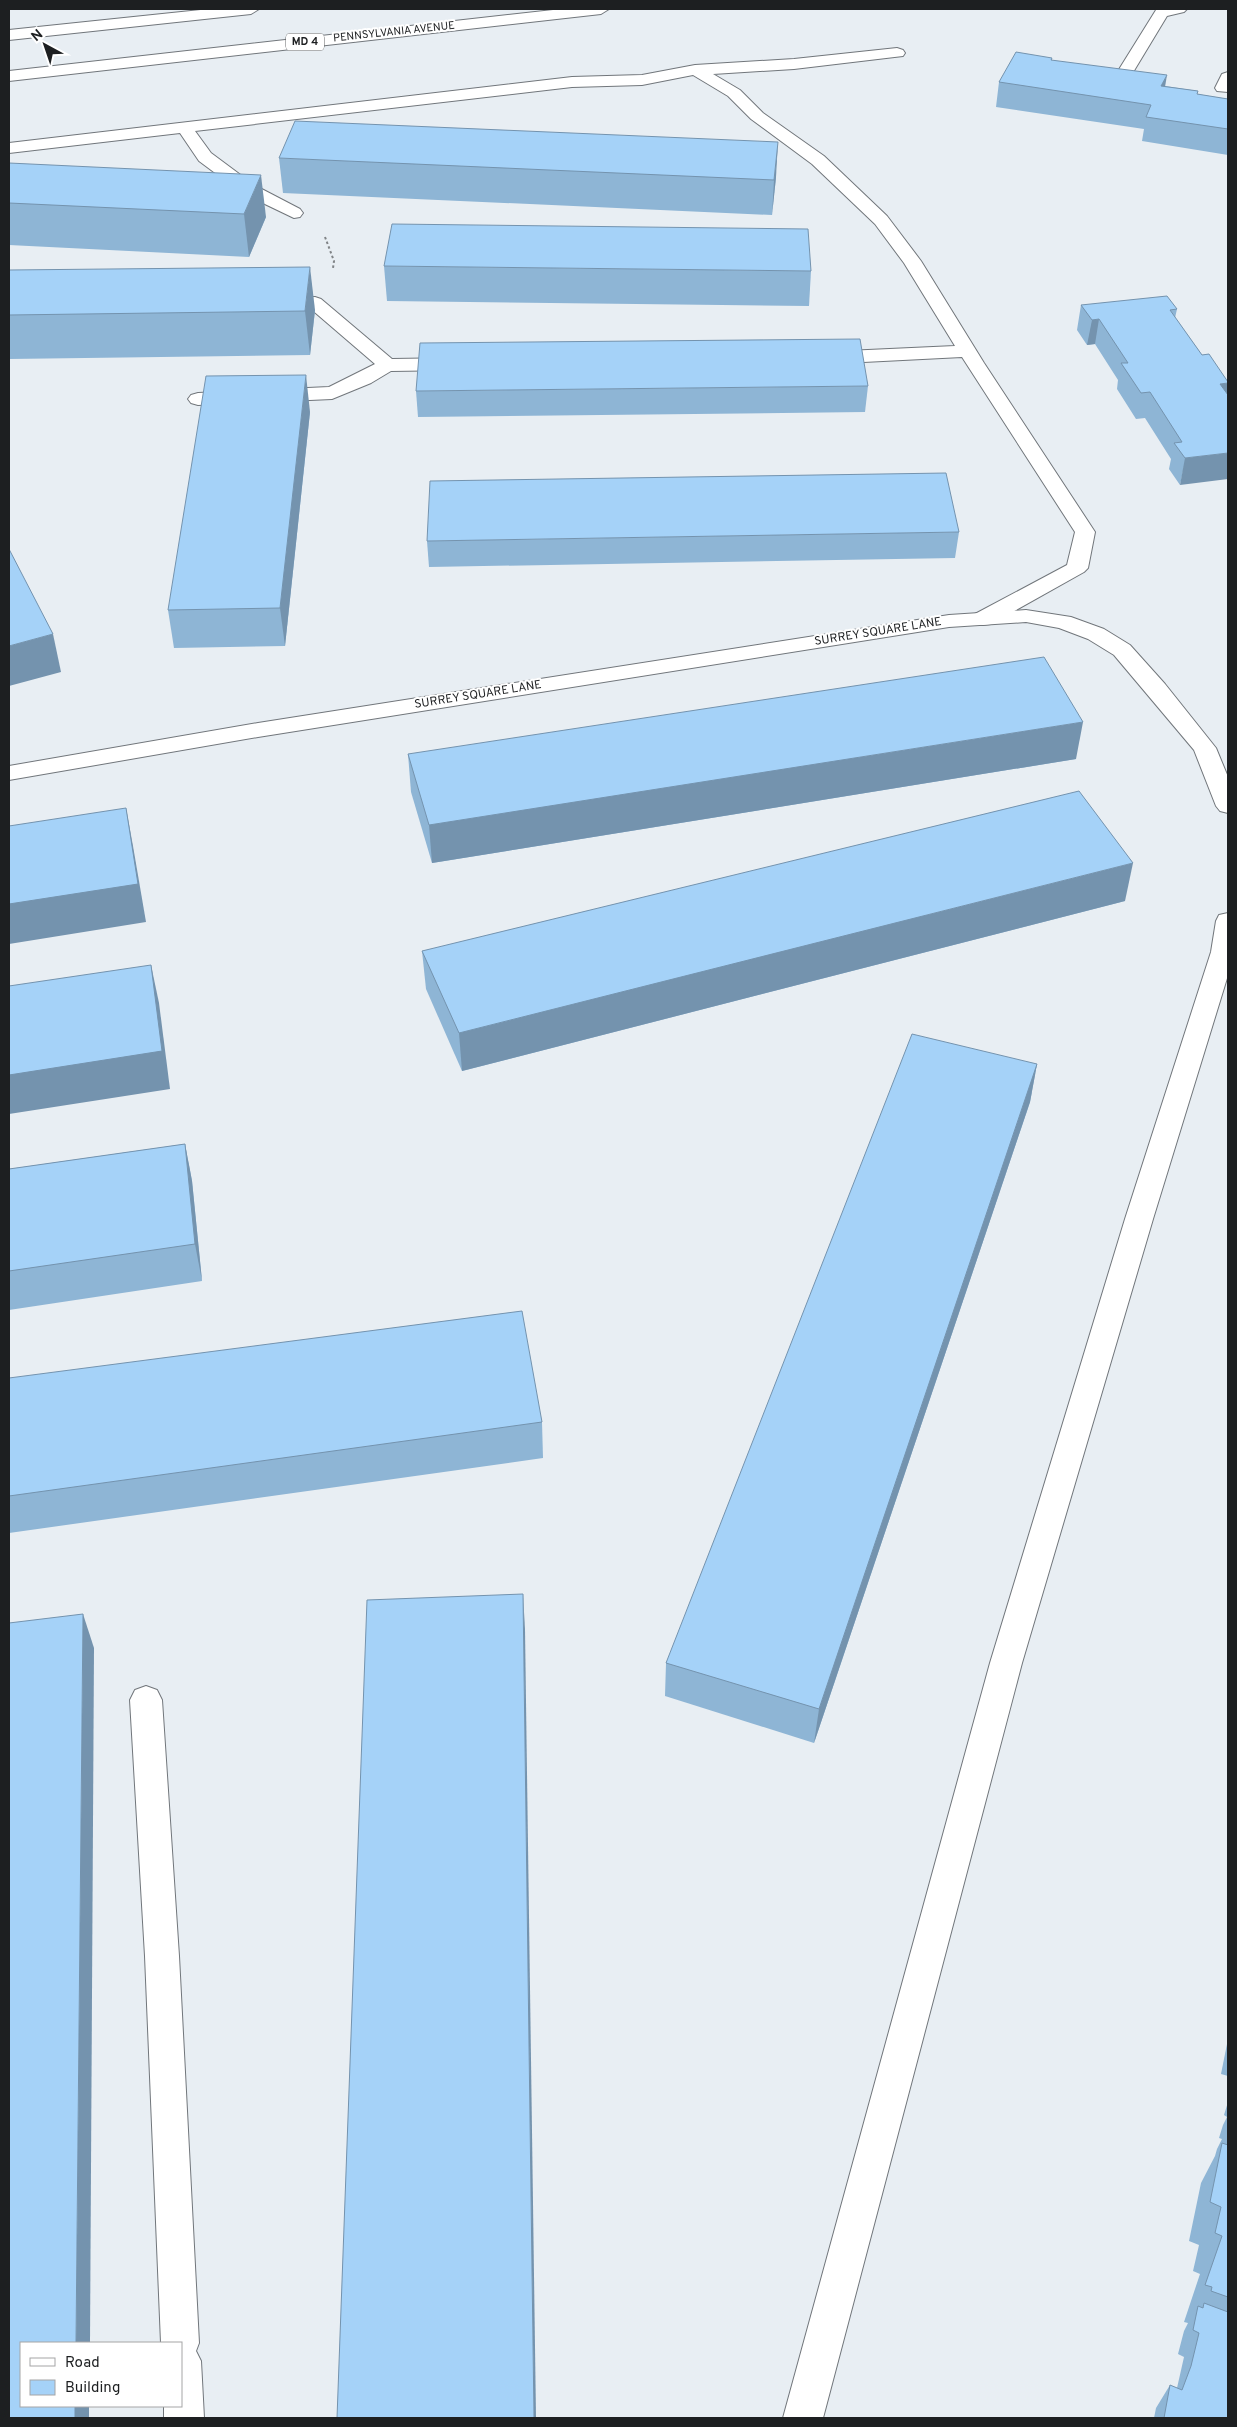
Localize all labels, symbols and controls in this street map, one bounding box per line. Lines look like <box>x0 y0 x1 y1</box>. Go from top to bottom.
street label: PENNSYLVANIA AVENUE <box>332 19 456 45</box>
north arrow <box>20 20 70 70</box>
text: N <box>28 26 47 46</box>
road number: MD 4 <box>286 34 324 51</box>
street label: SURREY SQUARE LANE <box>813 614 943 650</box>
street label: SURREY SQUARE LANE <box>413 677 543 713</box>
legend <box>20 2342 182 2407</box>
text: Road <box>65 2354 100 2373</box>
text: Building <box>65 2379 120 2398</box>

